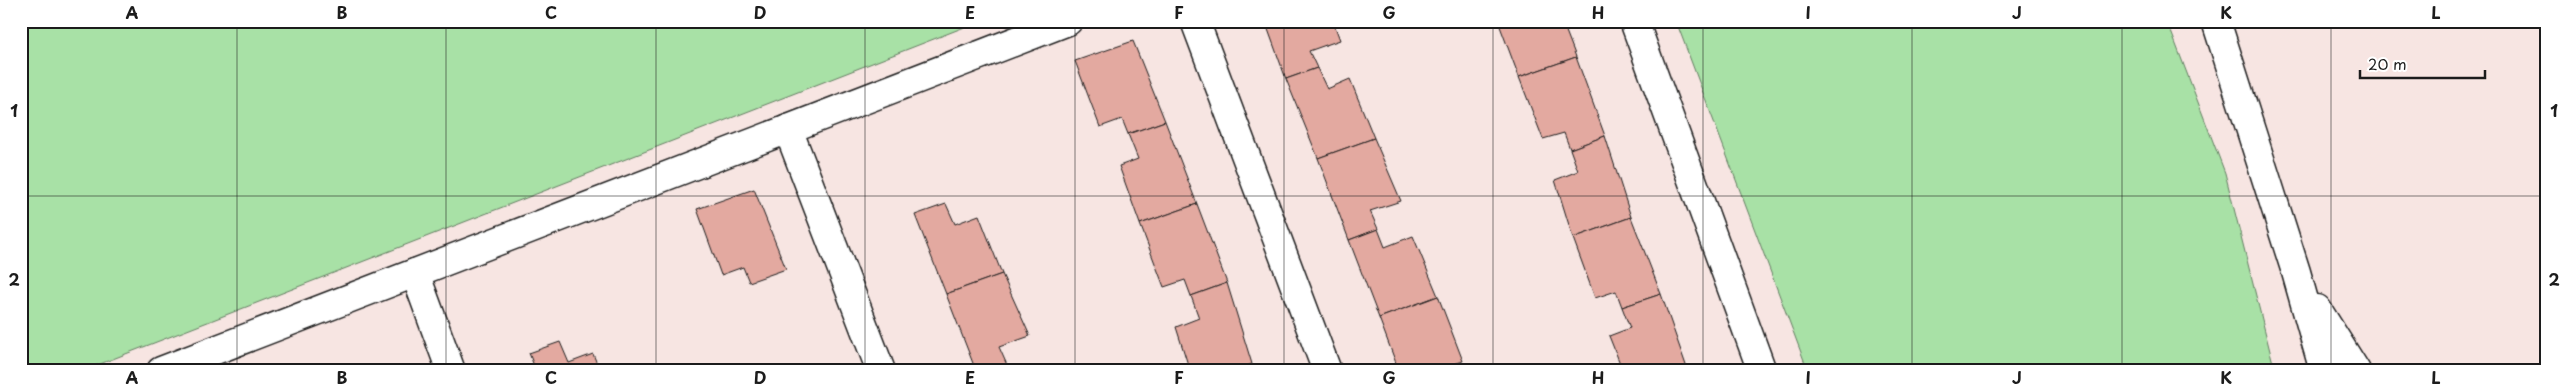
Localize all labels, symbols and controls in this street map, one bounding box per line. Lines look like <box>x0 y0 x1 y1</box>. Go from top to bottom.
text: A <box>126 0 139 24</box>
text: B <box>337 0 348 24</box>
text: C <box>545 0 557 24</box>
text: D <box>754 0 766 24</box>
text: E <box>965 0 975 24</box>
text: F <box>1174 0 1184 24</box>
text: G <box>1382 0 1396 24</box>
text: H <box>1592 0 1604 24</box>
text: I <box>1805 0 1811 24</box>
text: J <box>2012 0 2022 24</box>
text: K <box>2220 0 2232 24</box>
text: L <box>2431 0 2441 24</box>
scale bar <box>2360 48 2486 80</box>
text: 20 m <box>2368 52 2407 75</box>
text: 1 <box>10 98 18 122</box>
text: 1 <box>2550 98 2558 122</box>
text: 2 <box>8 267 20 291</box>
text: 2 <box>2548 267 2560 291</box>
text: A <box>126 365 139 389</box>
text: B <box>337 365 348 389</box>
text: C <box>545 365 557 389</box>
text: D <box>754 365 766 389</box>
text: E <box>965 365 975 389</box>
text: F <box>1174 365 1184 389</box>
text: G <box>1382 365 1396 389</box>
text: H <box>1592 365 1604 389</box>
text: I <box>1805 365 1811 389</box>
text: J <box>2012 365 2022 389</box>
text: K <box>2220 365 2232 389</box>
text: L <box>2431 365 2441 389</box>

